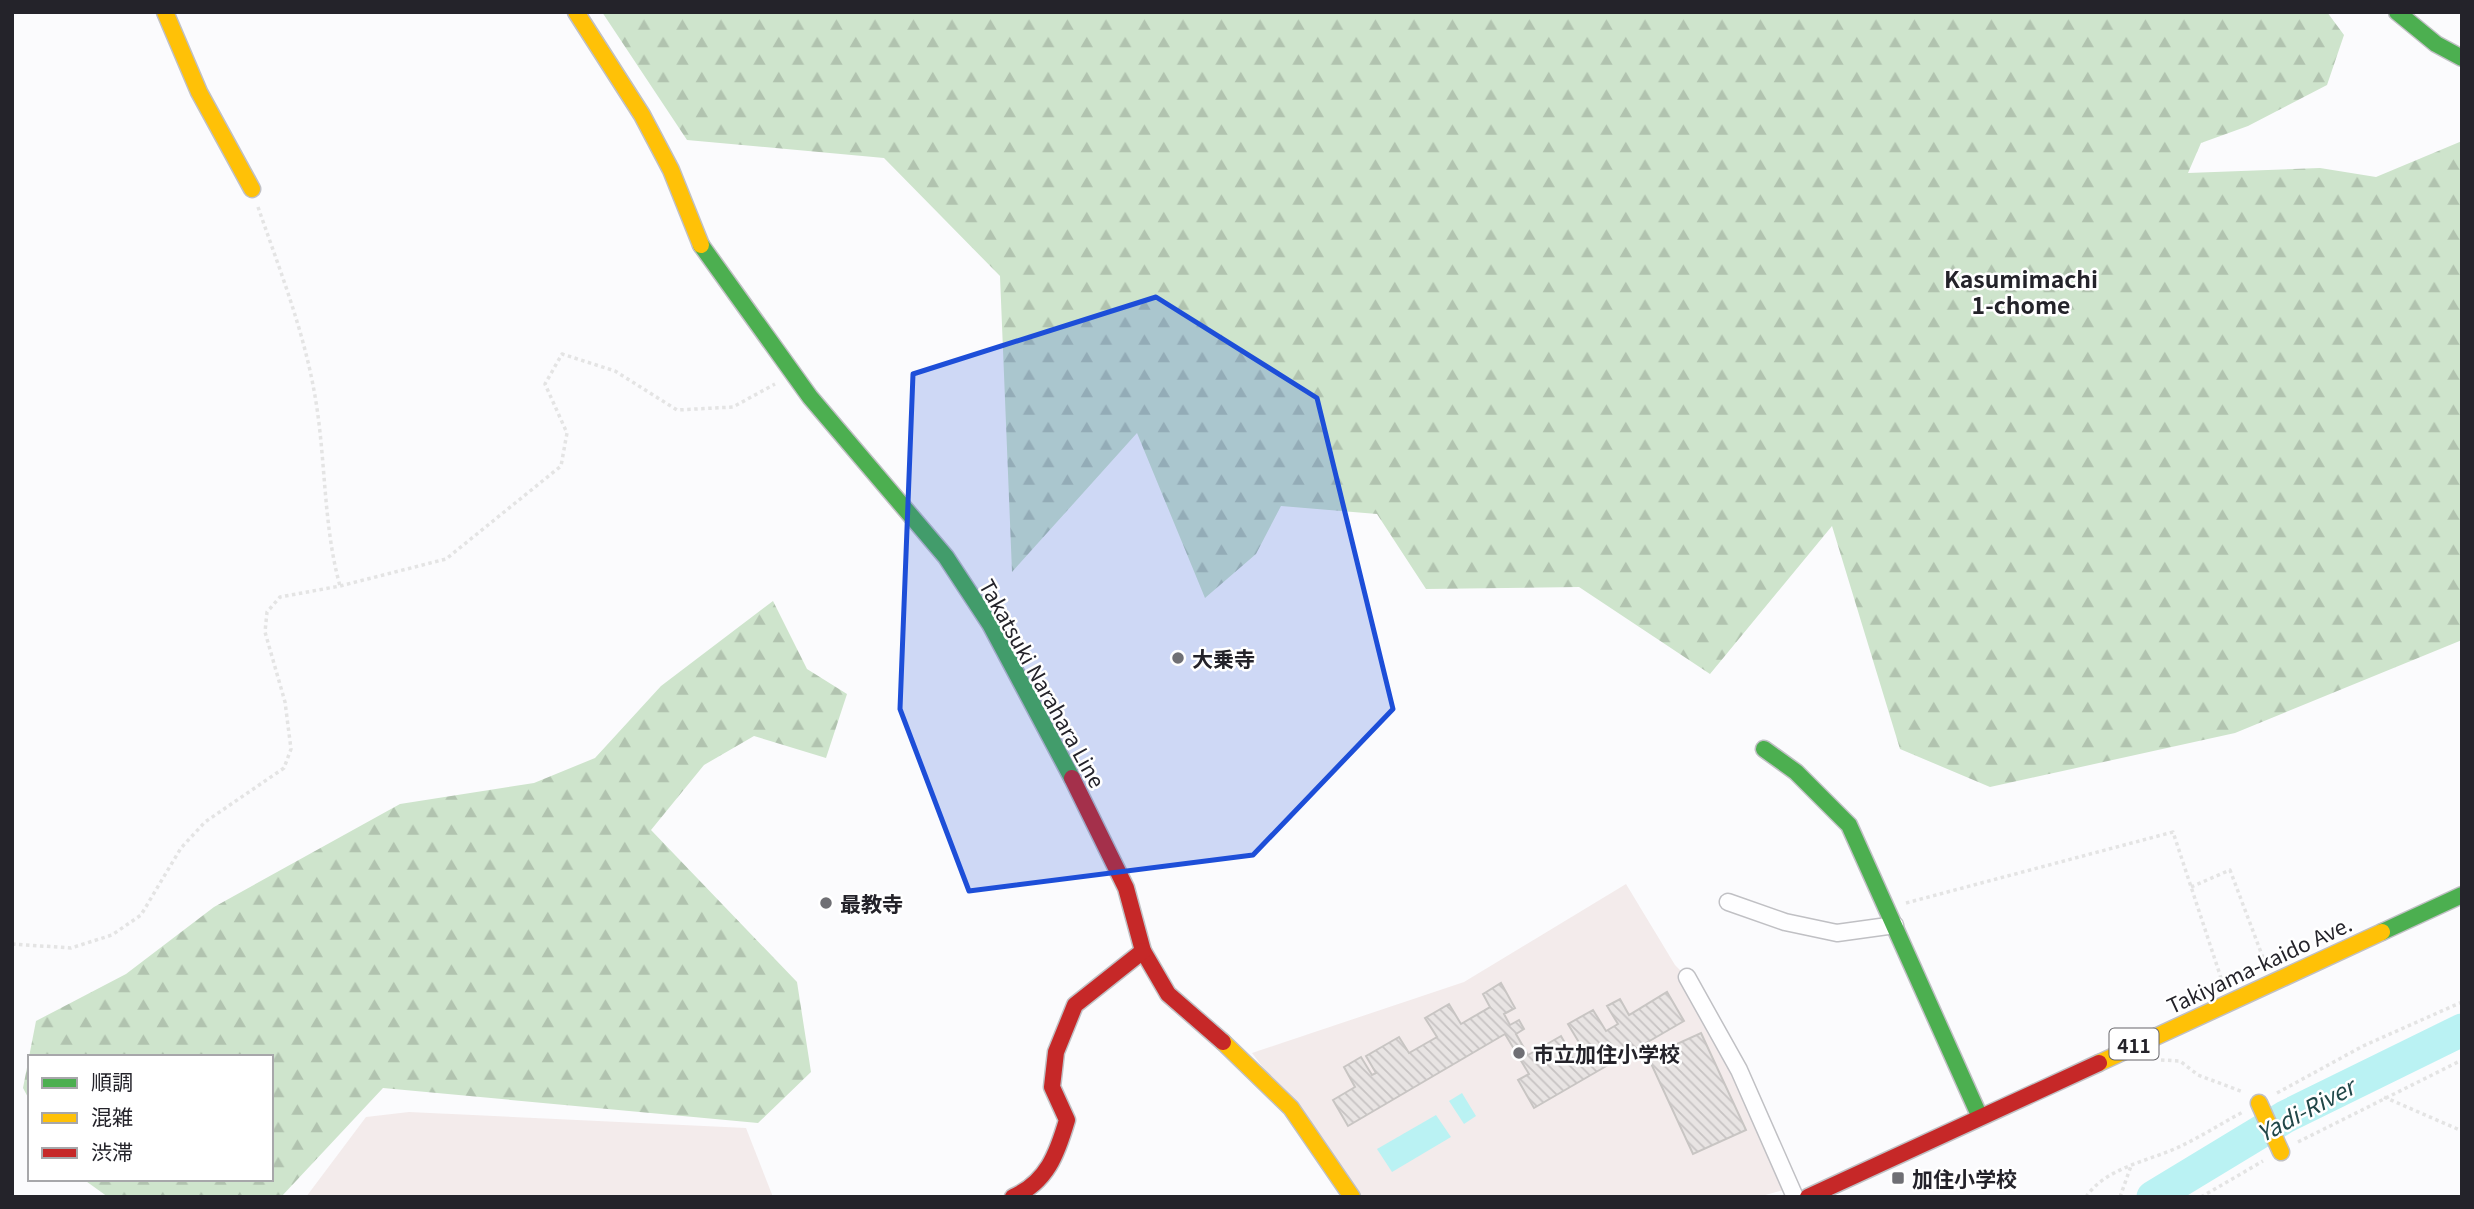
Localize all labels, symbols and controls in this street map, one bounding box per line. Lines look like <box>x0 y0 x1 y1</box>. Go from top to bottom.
district label: Kasumimachi 1-chome <box>1944 261 2098 321</box>
street label: Takatsuki Narahara Line <box>973 573 1113 793</box>
place label: 大乗寺 <box>1192 643 1255 673</box>
marker: 大乗寺 <box>1170 650 1186 666</box>
place label: 最教寺 <box>840 888 903 918</box>
marker: 最教寺 <box>818 895 834 911</box>
street label: Takiyama-kaido Ave. <box>2162 908 2356 1020</box>
road number: 411 <box>2110 1028 2158 1060</box>
place label: 市立加住小学校 <box>1533 1038 1680 1068</box>
marker: 市立加住小学校 <box>1511 1045 1527 1061</box>
legend <box>28 1055 273 1181</box>
text: 順調 <box>91 1066 133 1096</box>
water label: Yadi-River <box>2250 1067 2364 1149</box>
text: 混雑 <box>91 1101 133 1131</box>
text: 渋滞 <box>91 1136 133 1166</box>
place label: 加住小学校 <box>1912 1163 2017 1193</box>
marker: 加住小学校 <box>1890 1170 1906 1186</box>

